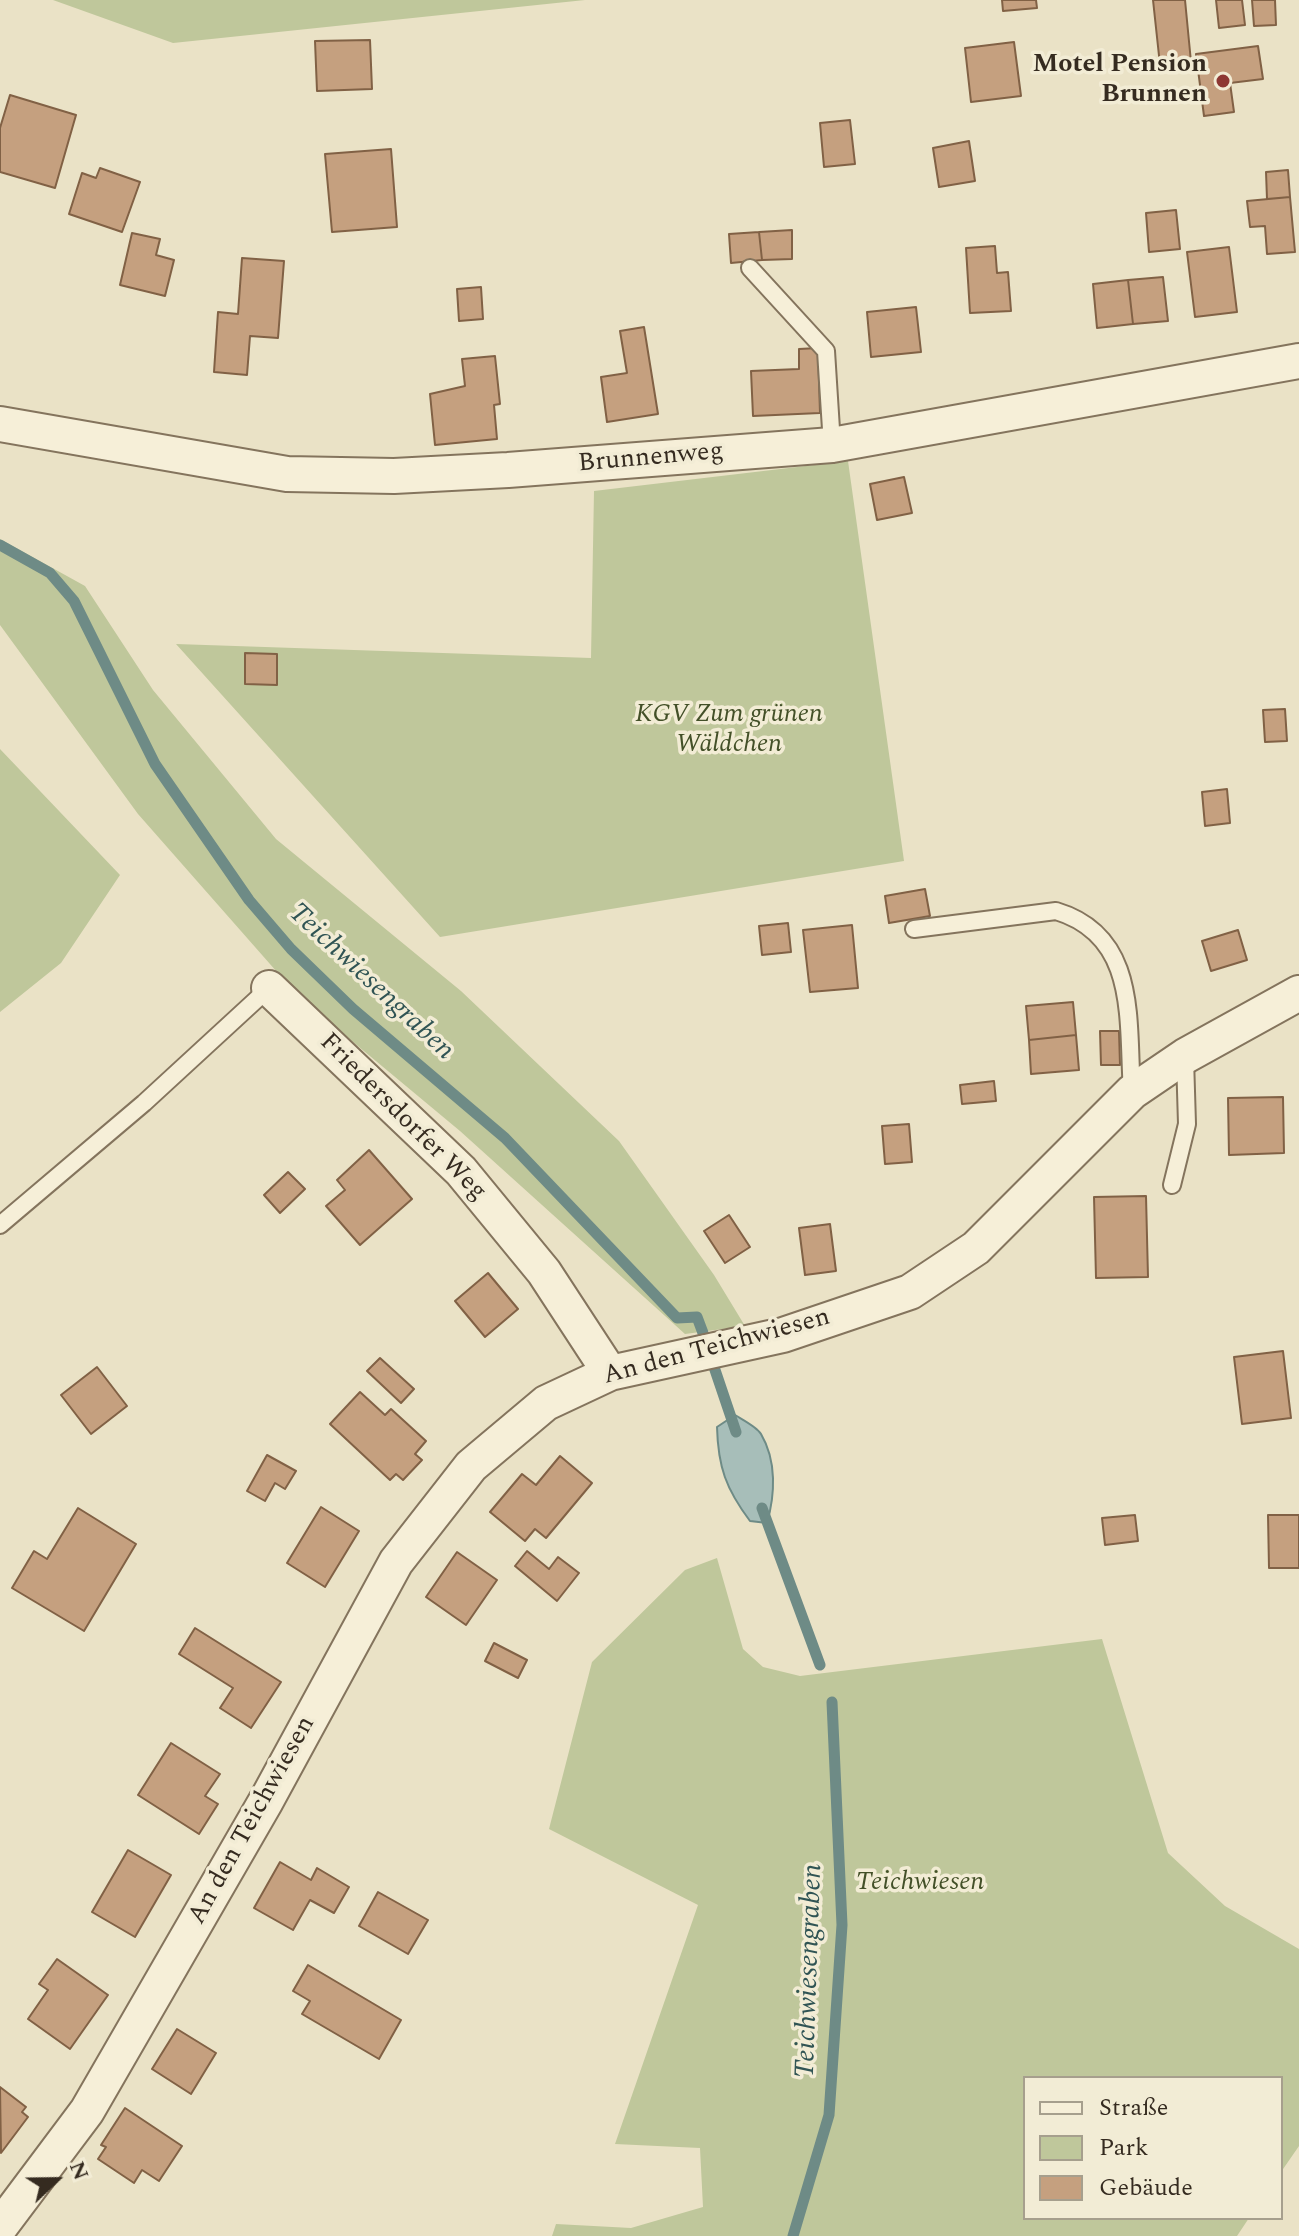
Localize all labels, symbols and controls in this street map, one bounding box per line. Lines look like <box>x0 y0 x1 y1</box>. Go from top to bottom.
place label: Motel Pension Brunnen <box>1032 50 1207 112</box>
marker: Motel Pension Brunnen <box>1214 72 1232 90</box>
street label: Brunnenweg <box>577 437 725 481</box>
park label: KGV Zum grünen Wäldchen <box>635 700 823 762</box>
water label: Teichwiesengraben <box>280 897 460 1069</box>
street label: Friedersdorfer Weg <box>312 1028 492 1208</box>
street label: An den Teichwiesen <box>600 1303 834 1393</box>
street label: An den Teichwiesen <box>183 1711 323 1931</box>
water label: Teichwiesengraben <box>790 1863 832 2079</box>
park label: Teichwiesen <box>856 1868 984 1900</box>
legend <box>1023 2076 1283 2220</box>
text: Straße <box>1099 2090 1168 2126</box>
text: Park <box>1099 2130 1149 2166</box>
north arrow <box>16 2140 96 2220</box>
text: N <box>60 2156 97 2185</box>
text: Gebäude <box>1099 2170 1193 2206</box>

